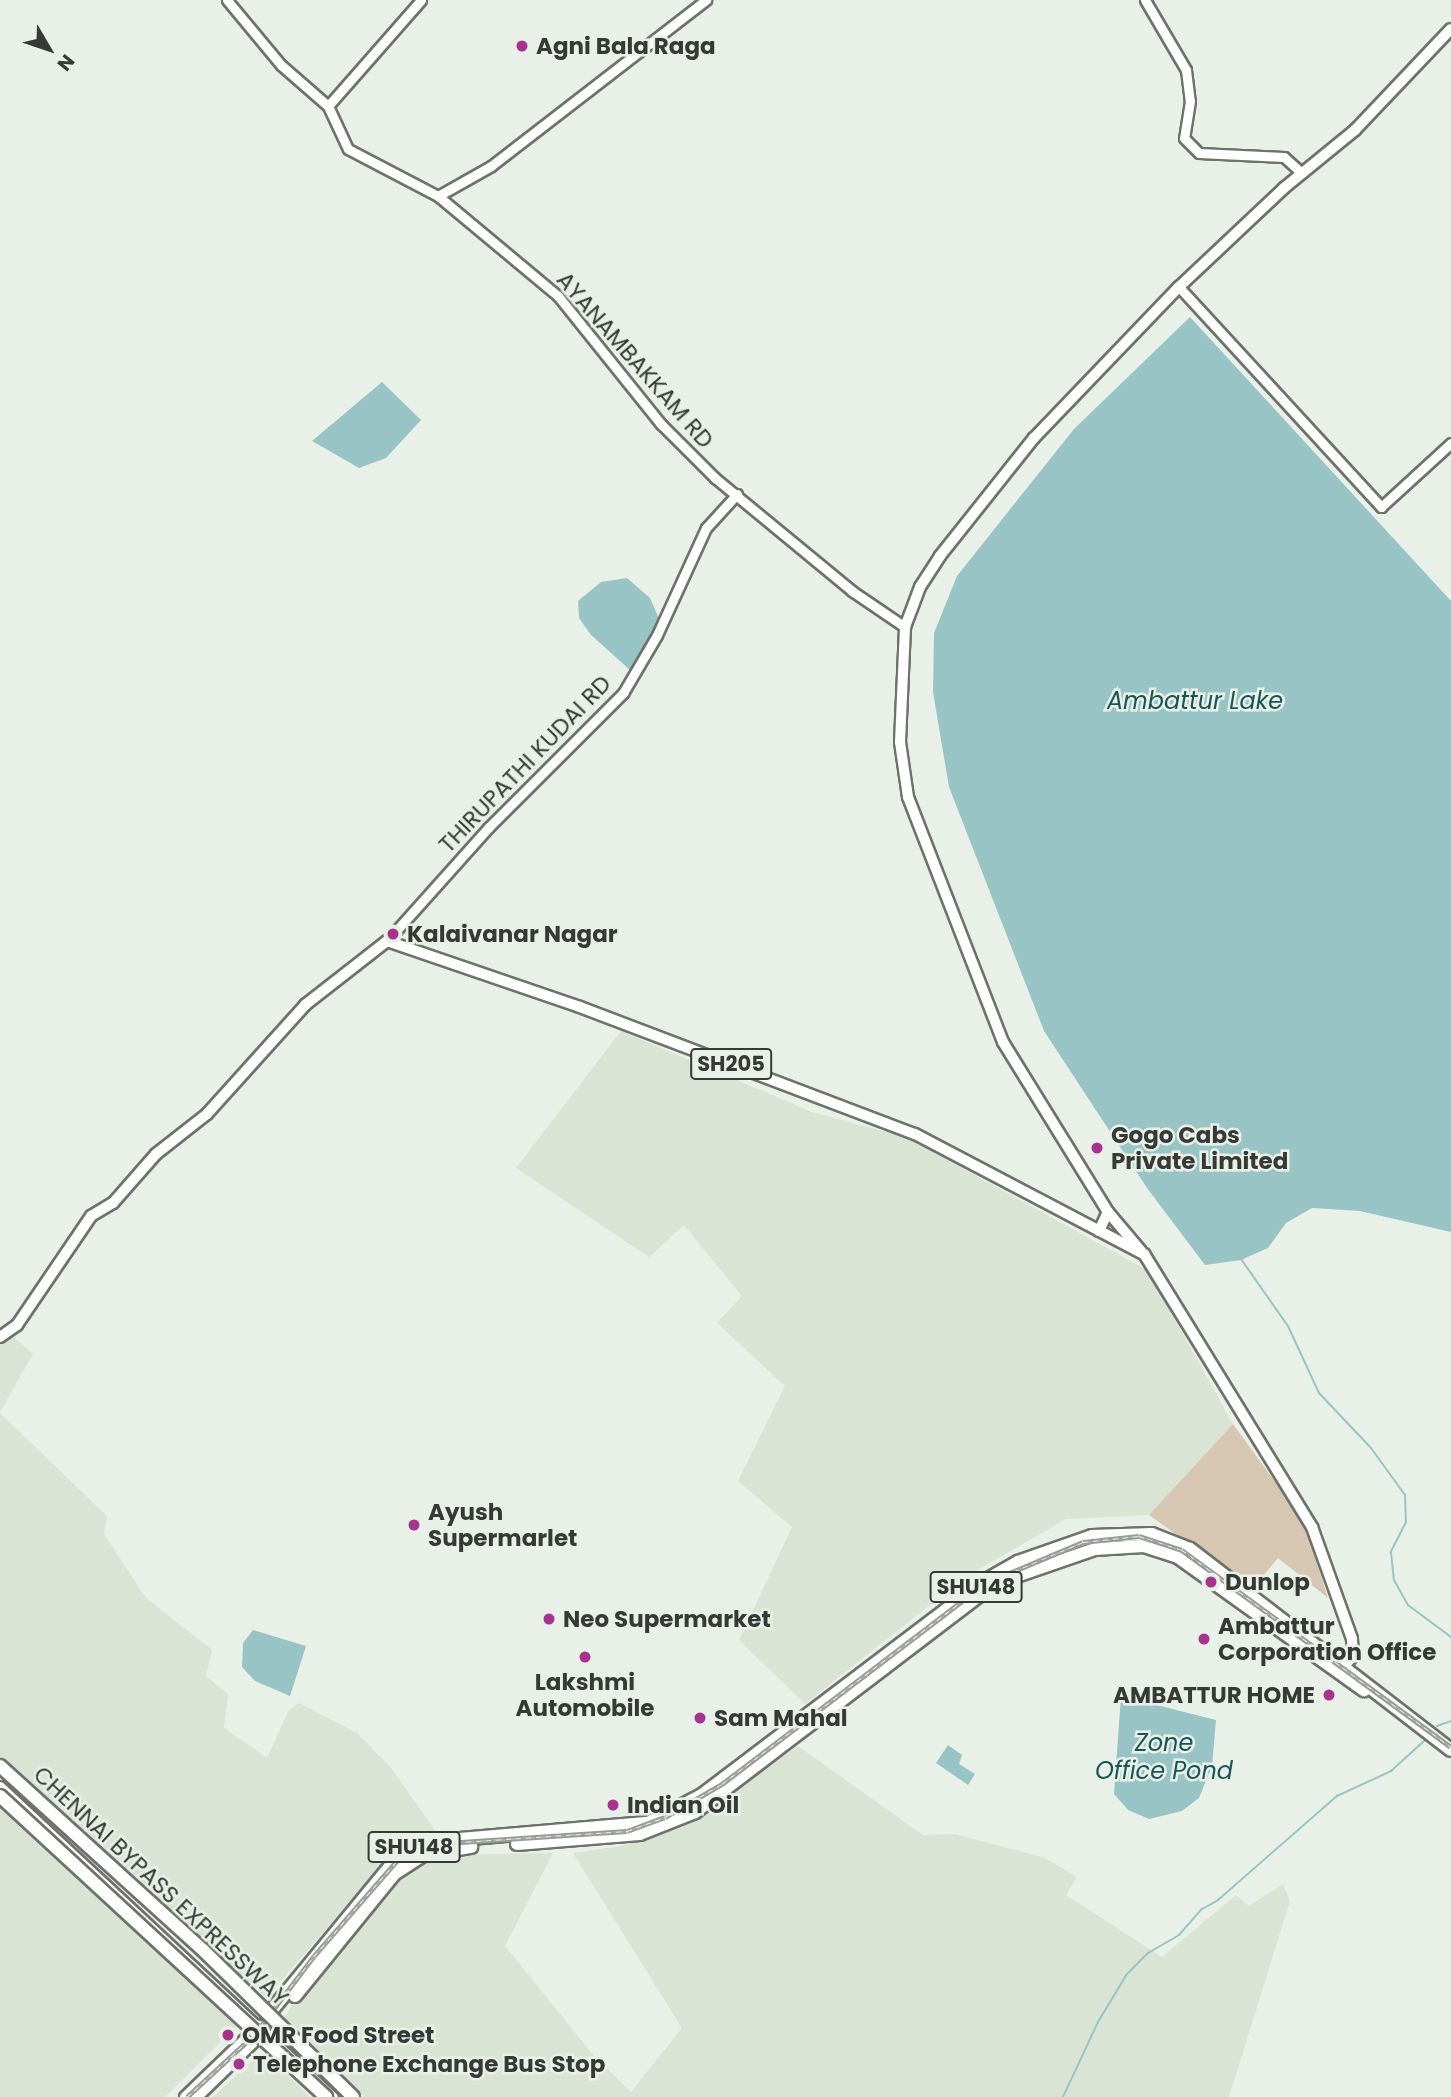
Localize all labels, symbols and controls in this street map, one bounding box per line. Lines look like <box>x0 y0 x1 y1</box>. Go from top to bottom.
north arrow <box>14 14 84 84</box>
place label: Agni Bala Raga <box>536 32 716 60</box>
marker: Agni Bala Raga <box>514 38 530 54</box>
text: N <box>51 48 81 77</box>
street label: AYANAMBAKKAM RD <box>551 266 719 454</box>
street label: THIRUPATHI KUDAI RD <box>433 670 617 858</box>
water label: Ambattur Lake <box>1107 687 1283 715</box>
place label: Kalaivanar Nagar <box>407 920 618 948</box>
marker: Kalaivanar Nagar <box>385 926 401 942</box>
road number: SH205 <box>689 1046 773 1082</box>
place label: Gogo Cabs Private Limited <box>1111 1121 1288 1175</box>
marker: Gogo Cabs Private Limited <box>1089 1140 1105 1156</box>
place label: Ayush Supermarlet <box>428 1498 577 1552</box>
marker: Ayush Supermarlet <box>406 1517 422 1533</box>
place label: Dunlop <box>1225 1568 1310 1596</box>
road number: SHU148 <box>929 1570 1023 1604</box>
marker: Dunlop <box>1203 1574 1219 1590</box>
place label: Neo Supermarket <box>563 1605 771 1633</box>
marker: Neo Supermarket <box>541 1611 557 1627</box>
place label: Ambattur Corporation Office <box>1218 1612 1436 1666</box>
marker: Ambattur Corporation Office <box>1196 1631 1212 1647</box>
marker: Lakshmi Automobile <box>577 1649 593 1665</box>
place label: Lakshmi Automobile <box>516 1668 654 1722</box>
place label: AMBATTUR HOME <box>1113 1681 1315 1709</box>
marker: AMBATTUR HOME <box>1321 1687 1337 1703</box>
place label: Sam Mahal <box>714 1704 848 1732</box>
marker: Sam Mahal <box>692 1710 708 1726</box>
water label: Zone Office Pond <box>1095 1729 1233 1785</box>
street label: CHENNAI BYPASS EXPRESSWAY <box>28 1761 294 2011</box>
place label: Indian Oil <box>627 1791 739 1819</box>
marker: Indian Oil <box>605 1797 621 1813</box>
road number: SHU148 <box>367 1829 461 1864</box>
place label: OMR Food Street <box>242 2021 434 2049</box>
marker: OMR Food Street <box>220 2027 236 2043</box>
place label: Telephone Exchange Bus Stop <box>253 2050 605 2078</box>
marker: Telephone Exchange Bus Stop <box>231 2056 247 2072</box>

